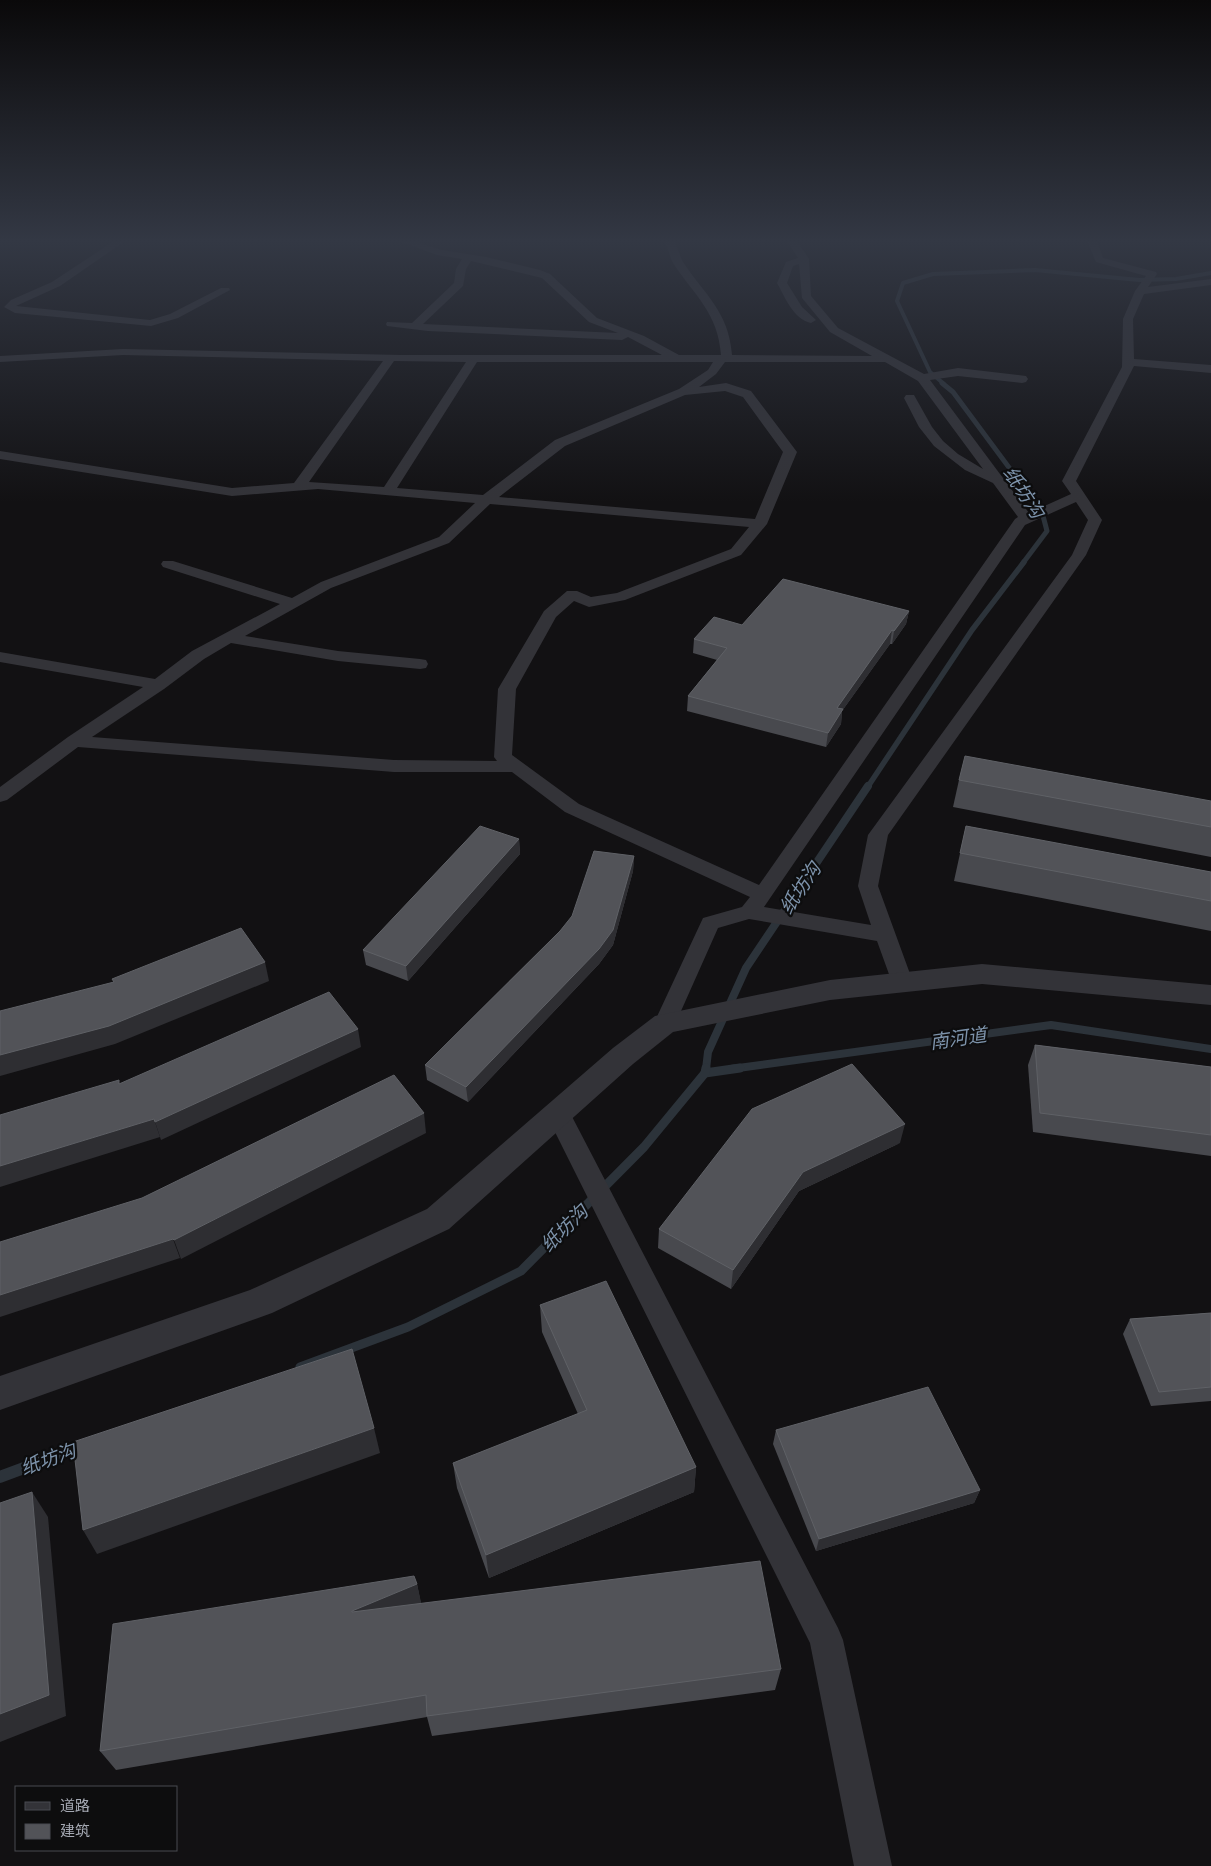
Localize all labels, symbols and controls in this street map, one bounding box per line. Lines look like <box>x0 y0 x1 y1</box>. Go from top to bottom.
water label: 纸坊沟 <box>998 462 1051 524</box>
water label: 纸坊沟 <box>774 856 827 918</box>
water label: 南河道 <box>928 1022 991 1054</box>
water label: 纸坊沟 <box>535 1198 594 1257</box>
water label: 纸坊沟 <box>17 1437 81 1480</box>
legend <box>15 1786 178 1851</box>
text: 道路 <box>60 1796 90 1815</box>
text: 建筑 <box>60 1821 90 1840</box>

